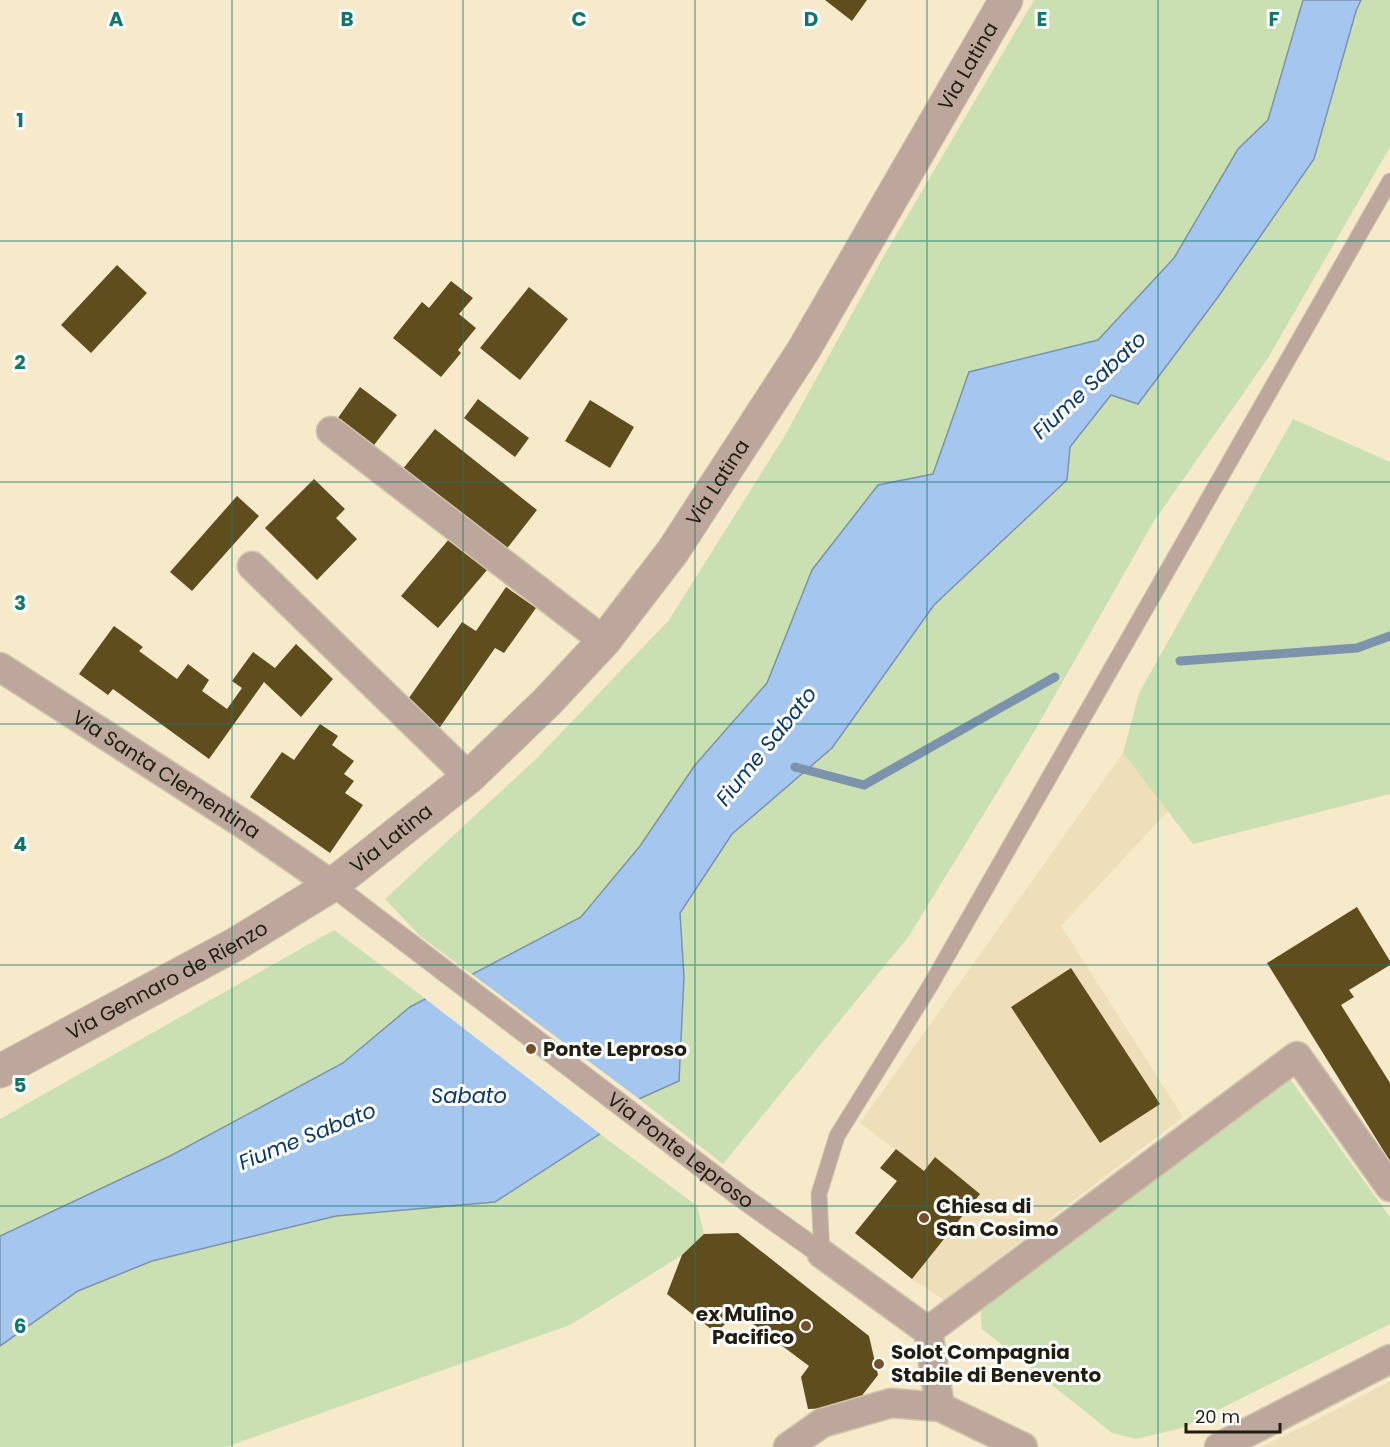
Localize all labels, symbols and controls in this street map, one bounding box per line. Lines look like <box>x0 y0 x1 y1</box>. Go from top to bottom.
text: A <box>109 5 124 33</box>
text: B <box>340 5 354 33</box>
text: C <box>571 5 587 33</box>
text: D <box>804 5 818 33</box>
text: E <box>1037 5 1047 33</box>
text: F <box>1269 5 1280 33</box>
street label: Via Latina <box>931 17 1004 115</box>
text: 1 <box>16 106 24 134</box>
water label: Fiume Sabato <box>1026 325 1152 445</box>
text: 2 <box>14 348 26 376</box>
street label: Via Latina <box>679 434 756 531</box>
text: 3 <box>14 589 26 617</box>
water label: Fiume Sabato <box>709 680 823 812</box>
street label: Via Santa Clementina <box>67 703 266 845</box>
street label: Via Latina <box>344 797 438 880</box>
text: 4 <box>13 830 27 858</box>
street label: Via Gennaro de Rienzo <box>61 914 273 1047</box>
place label: Ponte Leproso <box>543 1035 687 1063</box>
marker: Ponte Leproso <box>524 1042 538 1056</box>
text: 5 <box>14 1071 27 1099</box>
water label: Sabato <box>431 1081 507 1110</box>
street label: Via Ponte Leproso <box>601 1085 760 1215</box>
water label: Fiume Sabato <box>234 1095 380 1177</box>
place label: Chiesa di San Cosimo <box>936 1192 1059 1243</box>
marker: Chiesa di San Cosimo <box>917 1211 931 1225</box>
place label: ex Mulino Pacifico <box>696 1300 794 1351</box>
text: 6 <box>14 1312 26 1340</box>
marker: ex Mulino Pacifico <box>799 1319 813 1333</box>
place label: Solot Compagnia Stabile di Benevento <box>891 1338 1101 1389</box>
marker: Solot Compagnia Stabile di Benevento <box>872 1357 886 1371</box>
scale bar <box>1186 1396 1280 1434</box>
text: 20 m <box>1195 1404 1240 1429</box>

